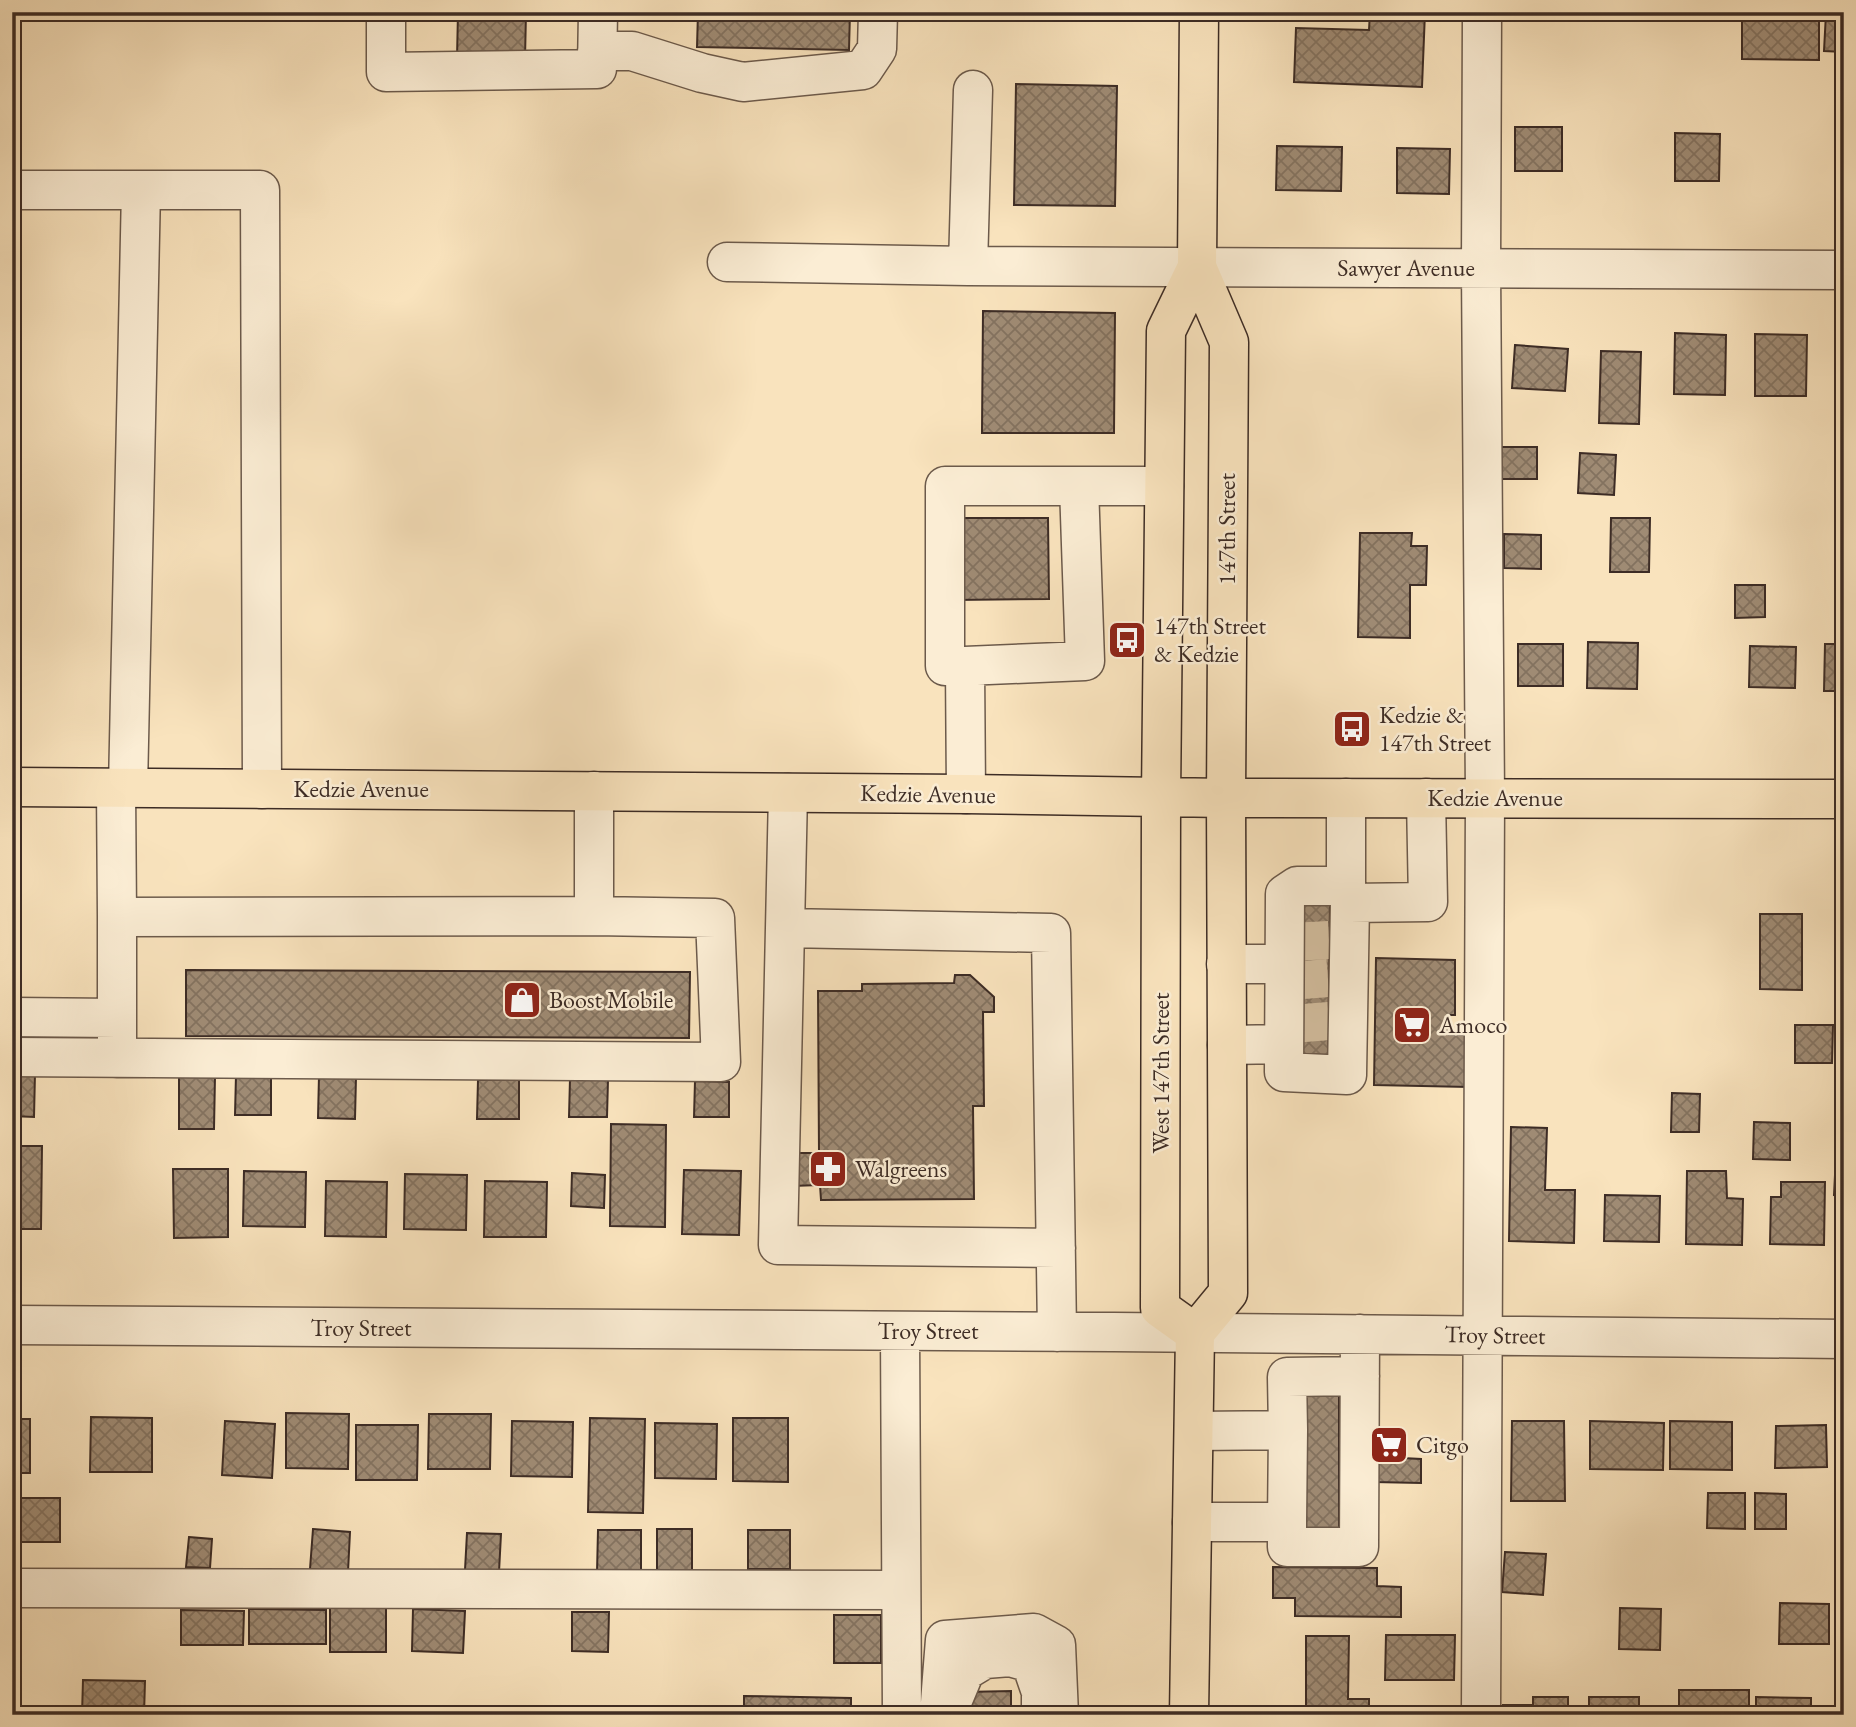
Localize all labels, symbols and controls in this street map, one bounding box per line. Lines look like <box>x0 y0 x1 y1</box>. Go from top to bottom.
street label: Sawyer Avenue <box>1337 252 1475 283</box>
street label: 147th Street <box>1211 473 1242 585</box>
place label: 147th Street & Kedzie <box>1154 610 1266 669</box>
bus stop icon: 147th Street & Kedzie <box>1106 619 1148 661</box>
place label: Kedzie & 147th Street <box>1379 699 1491 758</box>
bus stop icon: Kedzie & 147th Street <box>1331 708 1373 750</box>
street label: Kedzie Avenue <box>293 773 429 804</box>
street label: Kedzie Avenue <box>860 777 996 810</box>
street label: Kedzie Avenue <box>1427 782 1563 813</box>
shop icon: Boost Mobile <box>501 979 543 1021</box>
place label: Boost Mobile <box>549 984 673 1015</box>
street label: West 147th Street <box>1145 992 1176 1154</box>
supermarket icon: Amoco <box>1391 1004 1433 1046</box>
place label: Amoco <box>1438 1009 1507 1040</box>
pharmacy icon: Walgreens <box>807 1148 849 1190</box>
place label: Walgreens <box>855 1153 947 1184</box>
street label: Troy Street <box>310 1312 412 1343</box>
street label: Troy Street <box>877 1315 979 1346</box>
street label: Troy Street <box>1444 1318 1546 1351</box>
supermarket icon: Citgo <box>1368 1424 1410 1466</box>
place label: Citgo <box>1416 1429 1469 1460</box>

